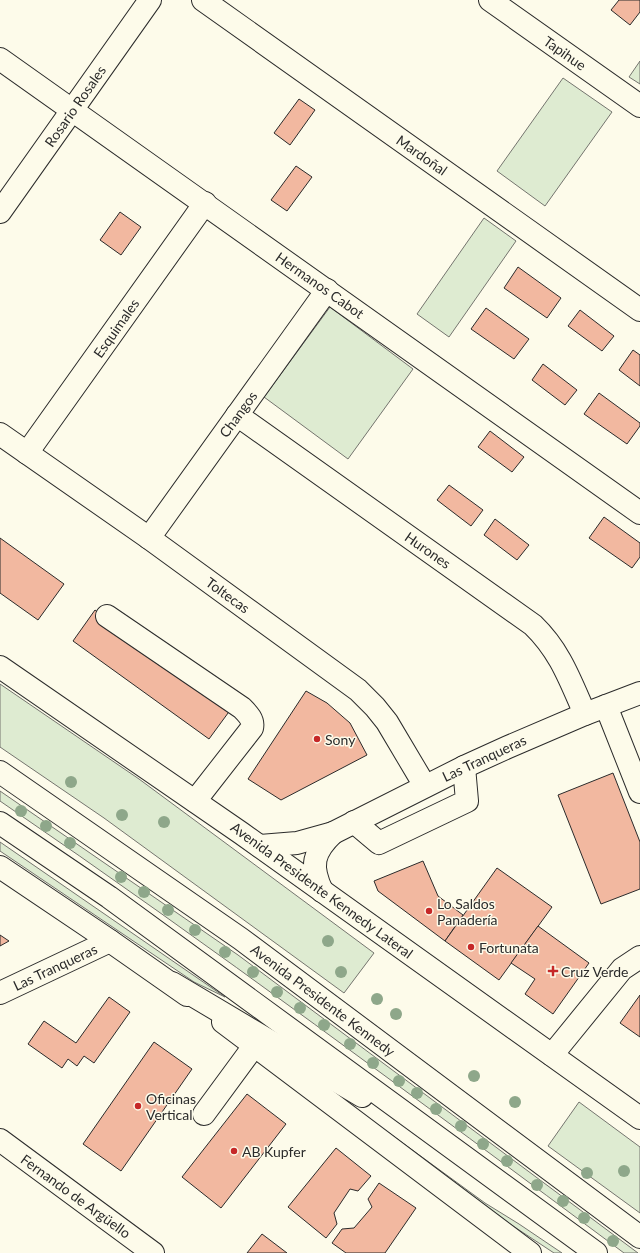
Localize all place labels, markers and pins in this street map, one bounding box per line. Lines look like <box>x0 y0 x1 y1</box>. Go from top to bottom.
place label: Sony <box>325 731 356 748</box>
marker: Sony <box>312 734 322 744</box>
place label: Lo Saldos Panadería <box>437 895 498 928</box>
marker: Lo Saldos Panadería <box>424 906 434 916</box>
place label: Fortunata <box>479 939 539 956</box>
marker: Fortunata <box>466 942 476 952</box>
place label: Cruz Verde <box>561 963 629 980</box>
marker: Cruz Verde <box>548 966 558 976</box>
place label: Oficinas Vertical <box>146 1090 196 1123</box>
marker: Oficinas Vertical <box>133 1101 143 1111</box>
place label: AB Kupfer <box>242 1143 306 1160</box>
marker: AB Kupfer <box>229 1146 239 1156</box>

